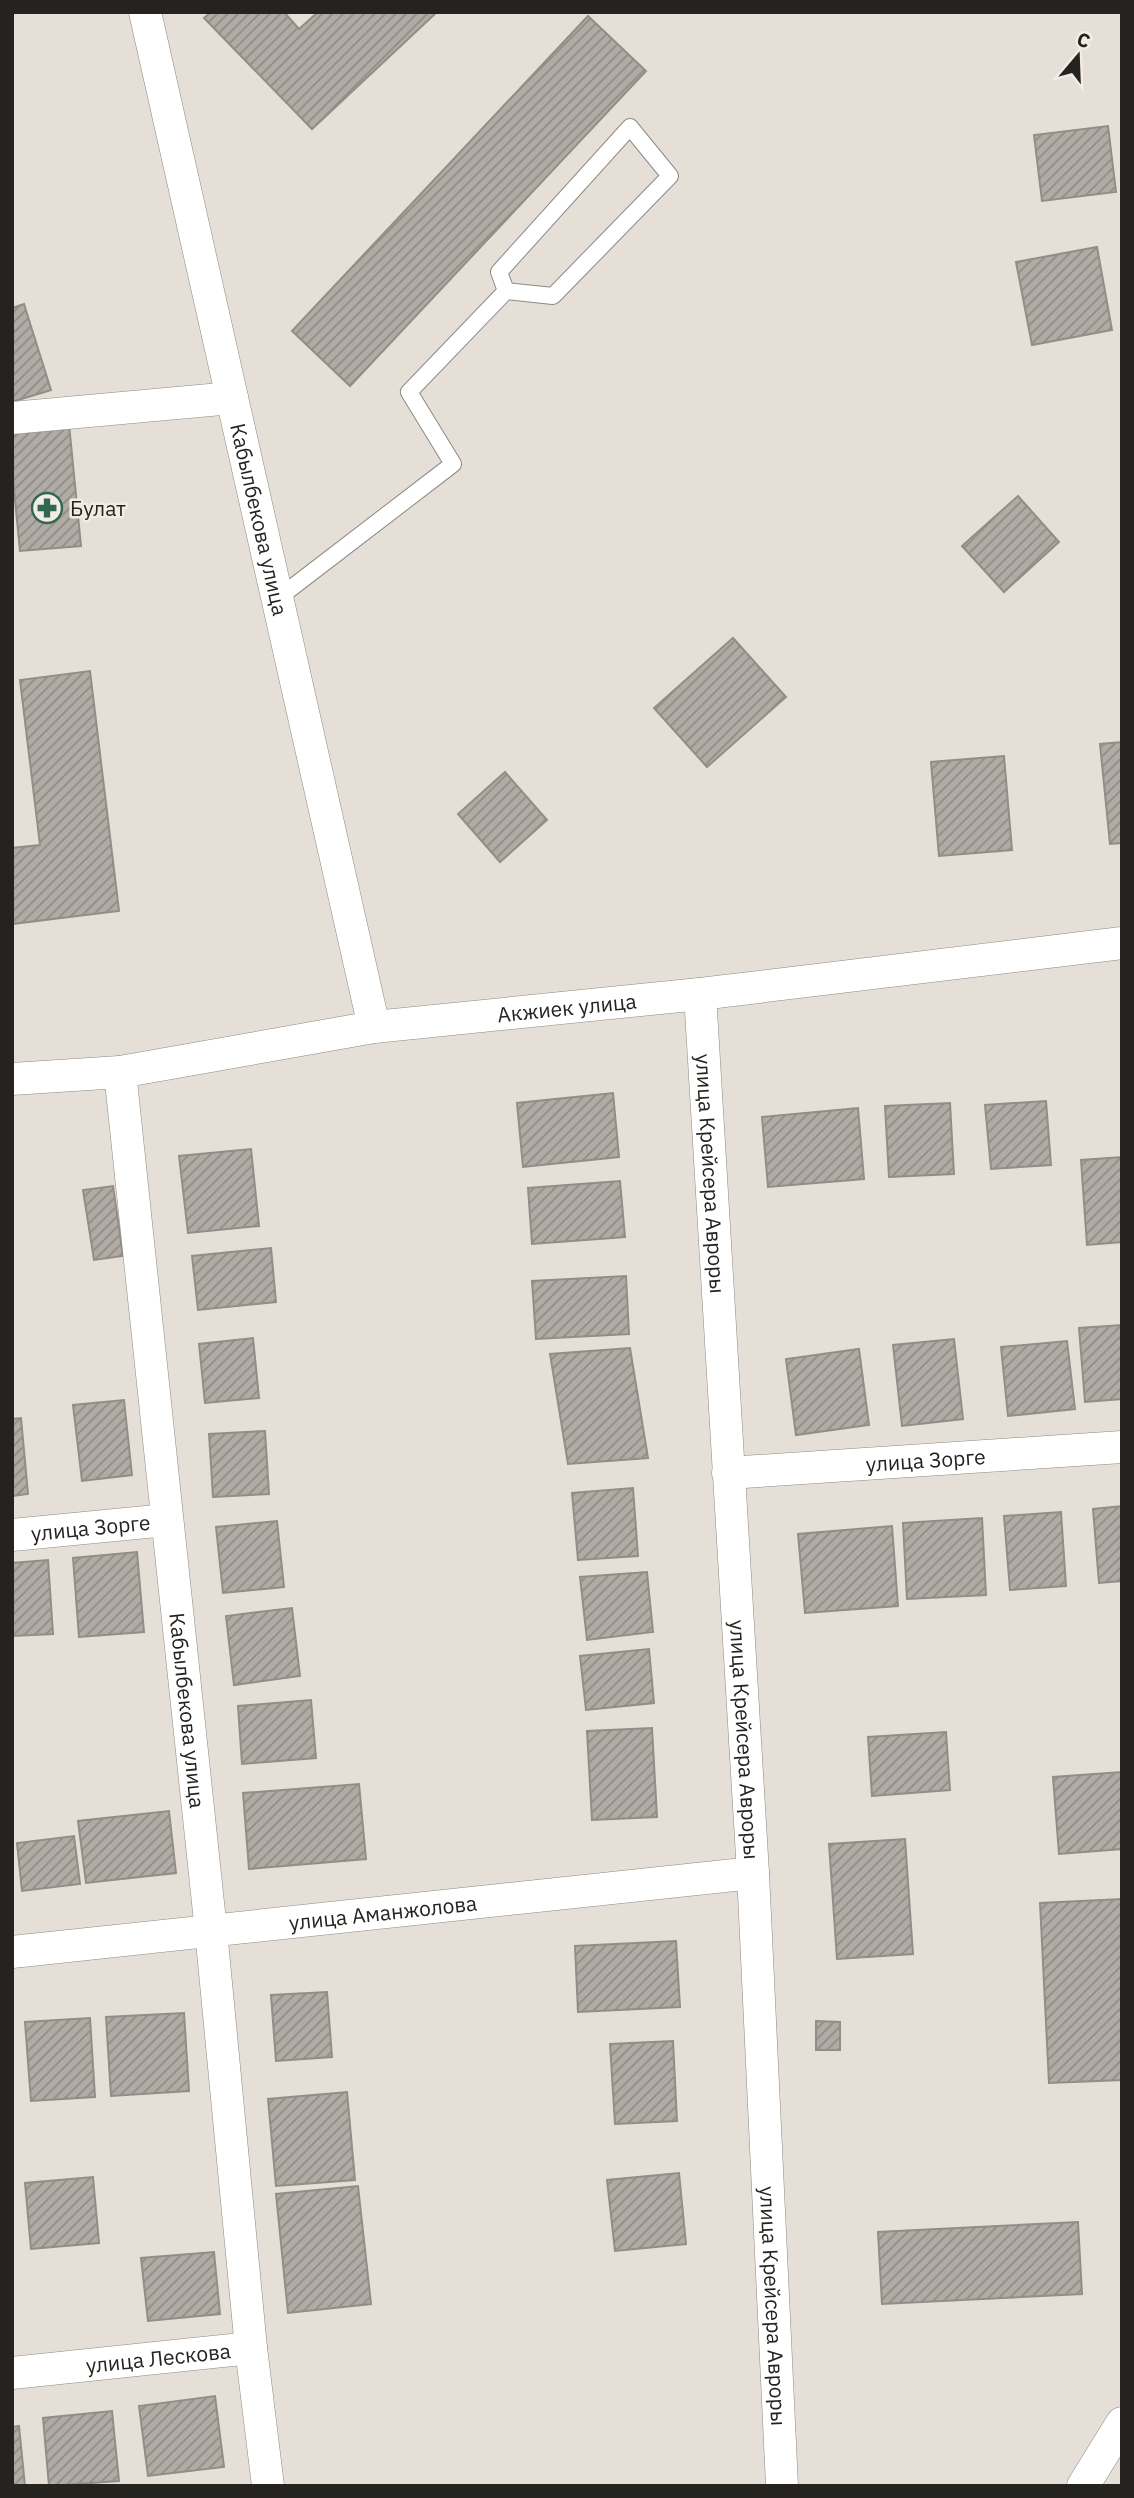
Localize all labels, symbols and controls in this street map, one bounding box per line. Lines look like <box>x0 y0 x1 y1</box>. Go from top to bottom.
north arrow <box>1043 21 1113 91</box>
text: С <box>1074 27 1093 53</box>
street label: Кабылбекова улица <box>224 420 295 618</box>
pharmacy icon: Булат <box>30 491 64 525</box>
place label: Булат <box>70 494 126 522</box>
street label: Акжиек улица <box>496 987 638 1028</box>
street label: улица Крейсера Авроры <box>690 1053 732 1294</box>
street label: улица Зорге <box>865 1442 986 1478</box>
street label: улица Зорге <box>30 1508 152 1547</box>
street label: Кабылбекова улица <box>163 1611 212 1810</box>
street label: улица Крейсера Авроры <box>724 1619 766 1860</box>
street label: улица Аманжолова <box>288 1889 478 1936</box>
street label: улица Крейсера Авроры <box>754 2185 793 2426</box>
street label: улица Лескова <box>84 2336 232 2379</box>

